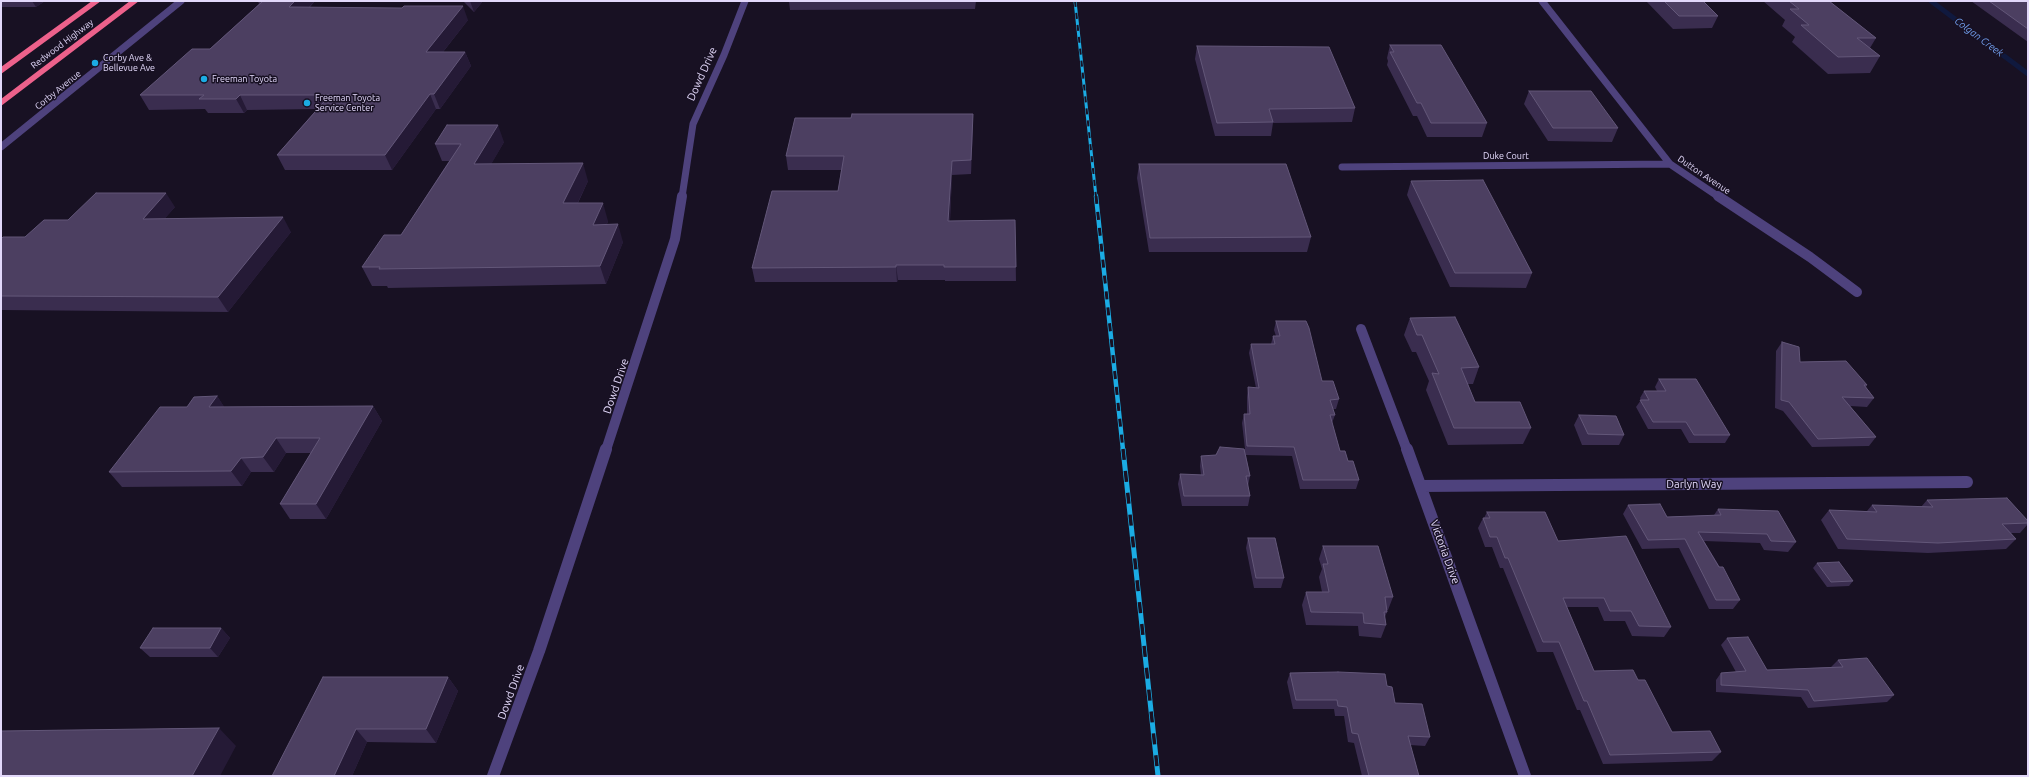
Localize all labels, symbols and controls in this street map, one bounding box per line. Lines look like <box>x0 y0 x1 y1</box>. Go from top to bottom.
water label: Colgan Creek <box>1952 15 2006 59</box>
street label: Redwood Highway <box>29 17 95 71</box>
street label: Dowd Drive <box>684 45 720 103</box>
place label: Corby Ave & Bellevue Ave <box>103 53 155 74</box>
marker: Corby Ave & Bellevue Ave <box>90 58 100 68</box>
street label: Corby Avenue <box>33 68 83 112</box>
marker: Freeman Toyota <box>199 74 209 84</box>
place label: Freeman Toyota <box>212 74 277 84</box>
place label: Freeman Toyota Service Center <box>315 93 380 114</box>
marker: Freeman Toyota Service Center <box>302 98 312 108</box>
street label: Duke Court <box>1483 151 1529 161</box>
street label: Dutton Avenue <box>1676 153 1732 197</box>
street label: Dowd Drive <box>600 357 632 415</box>
street label: Darlyn Way <box>1666 477 1722 491</box>
street label: Victoria Drive <box>1427 518 1463 586</box>
street label: Dowd Drive <box>495 663 527 721</box>

